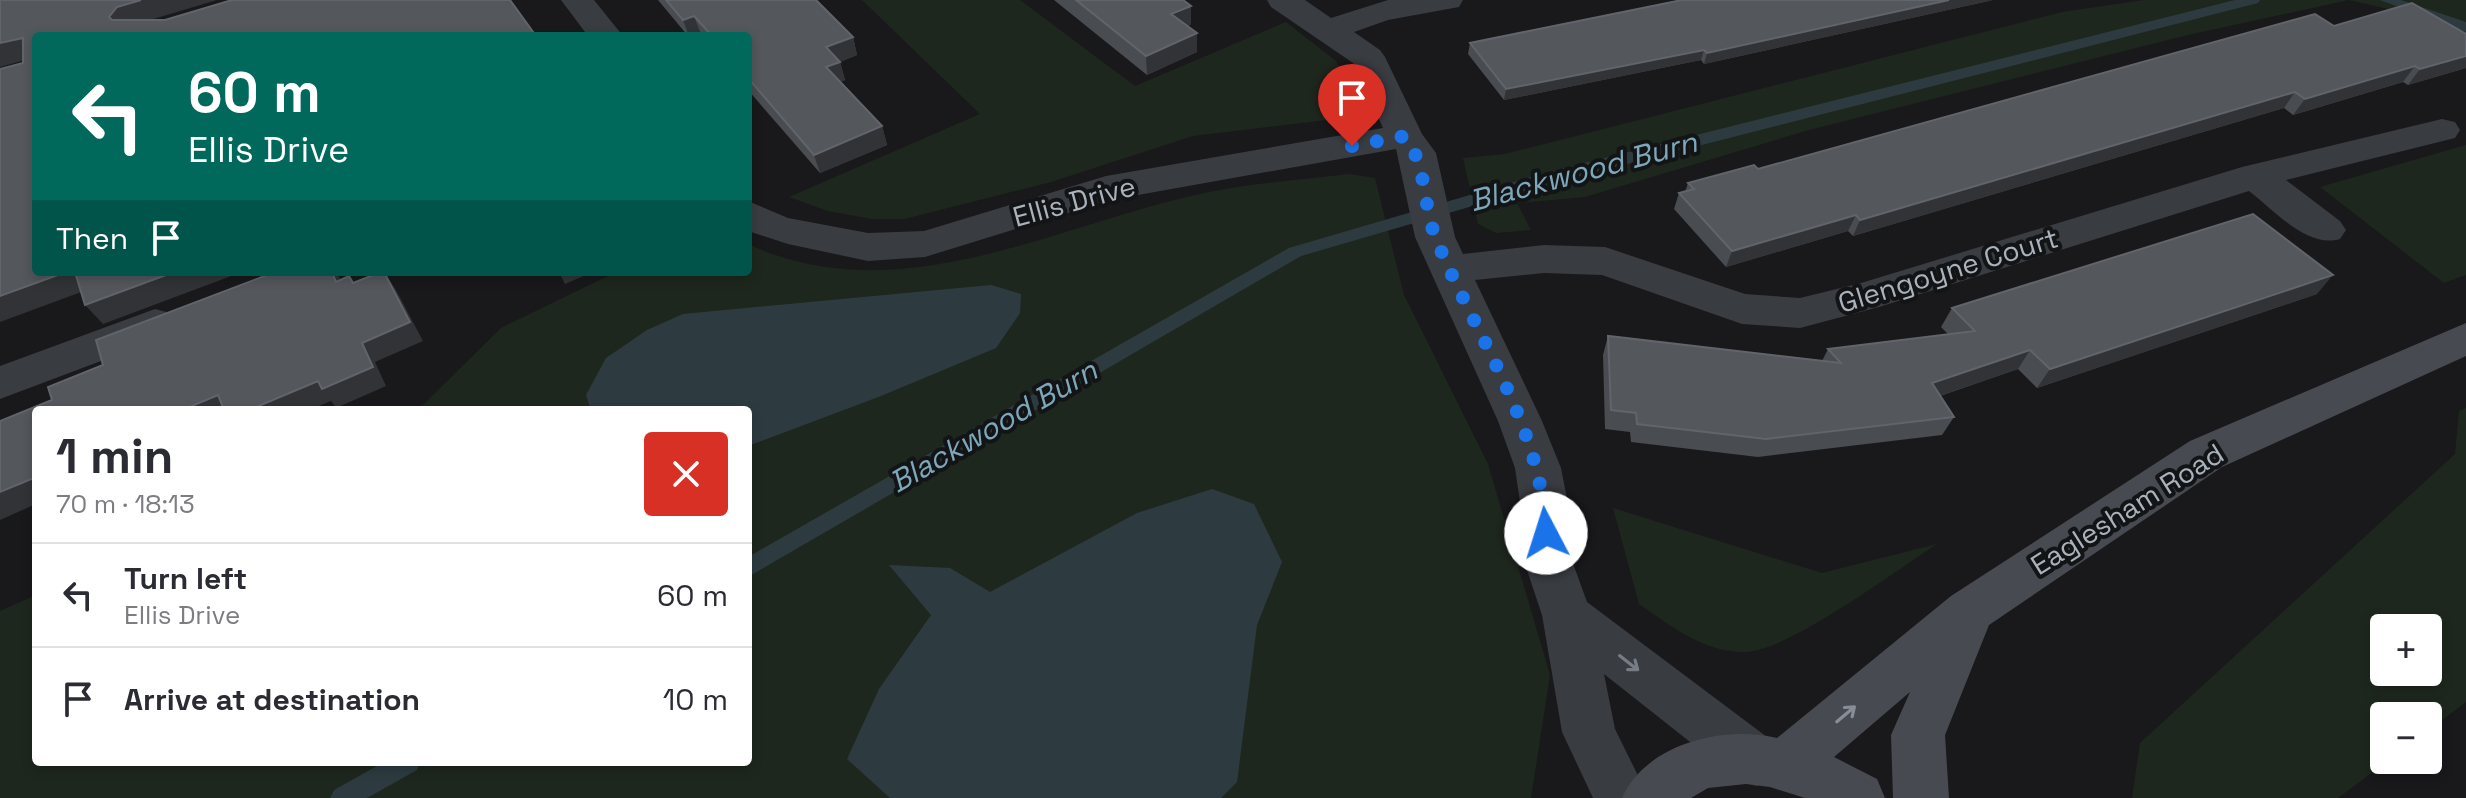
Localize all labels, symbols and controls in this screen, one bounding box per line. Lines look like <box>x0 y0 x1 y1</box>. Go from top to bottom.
text: 60 m <box>188 57 321 128</box>
icon: left <box>56 64 160 168</box>
pin <box>1318 64 1386 146</box>
icon: arrive <box>1330 76 1374 120</box>
water label: Blackwood Burn <box>1465 122 1702 220</box>
text: Ellis Drive <box>188 127 349 173</box>
street label: Ellis Drive <box>1009 167 1139 235</box>
icon: arrive <box>144 216 188 260</box>
text: Then <box>56 219 128 258</box>
street label: Glengoyne Court <box>1834 219 2062 321</box>
water label: Blackwood Burn <box>882 350 1105 501</box>
text: 1 min <box>56 426 173 487</box>
button: close <box>644 432 728 516</box>
street label: Eaglesham Road <box>2024 435 2230 583</box>
text: 70 m · 18:13 <box>56 487 195 521</box>
position arrow <box>1504 491 1588 575</box>
text: Turn left <box>124 559 247 598</box>
icon: left <box>56 573 100 617</box>
text: 60 m <box>657 576 728 615</box>
text: Ellis Drive <box>124 598 240 632</box>
map controls <box>2370 614 2442 774</box>
button: + <box>2370 614 2442 686</box>
one-way arrow <box>1618 655 1639 672</box>
icon: arrive <box>56 677 100 721</box>
text: Arrive at destination <box>124 680 420 719</box>
text: 10 m <box>663 680 728 719</box>
button: − <box>2370 702 2442 774</box>
one-way arrow <box>1835 705 1856 723</box>

